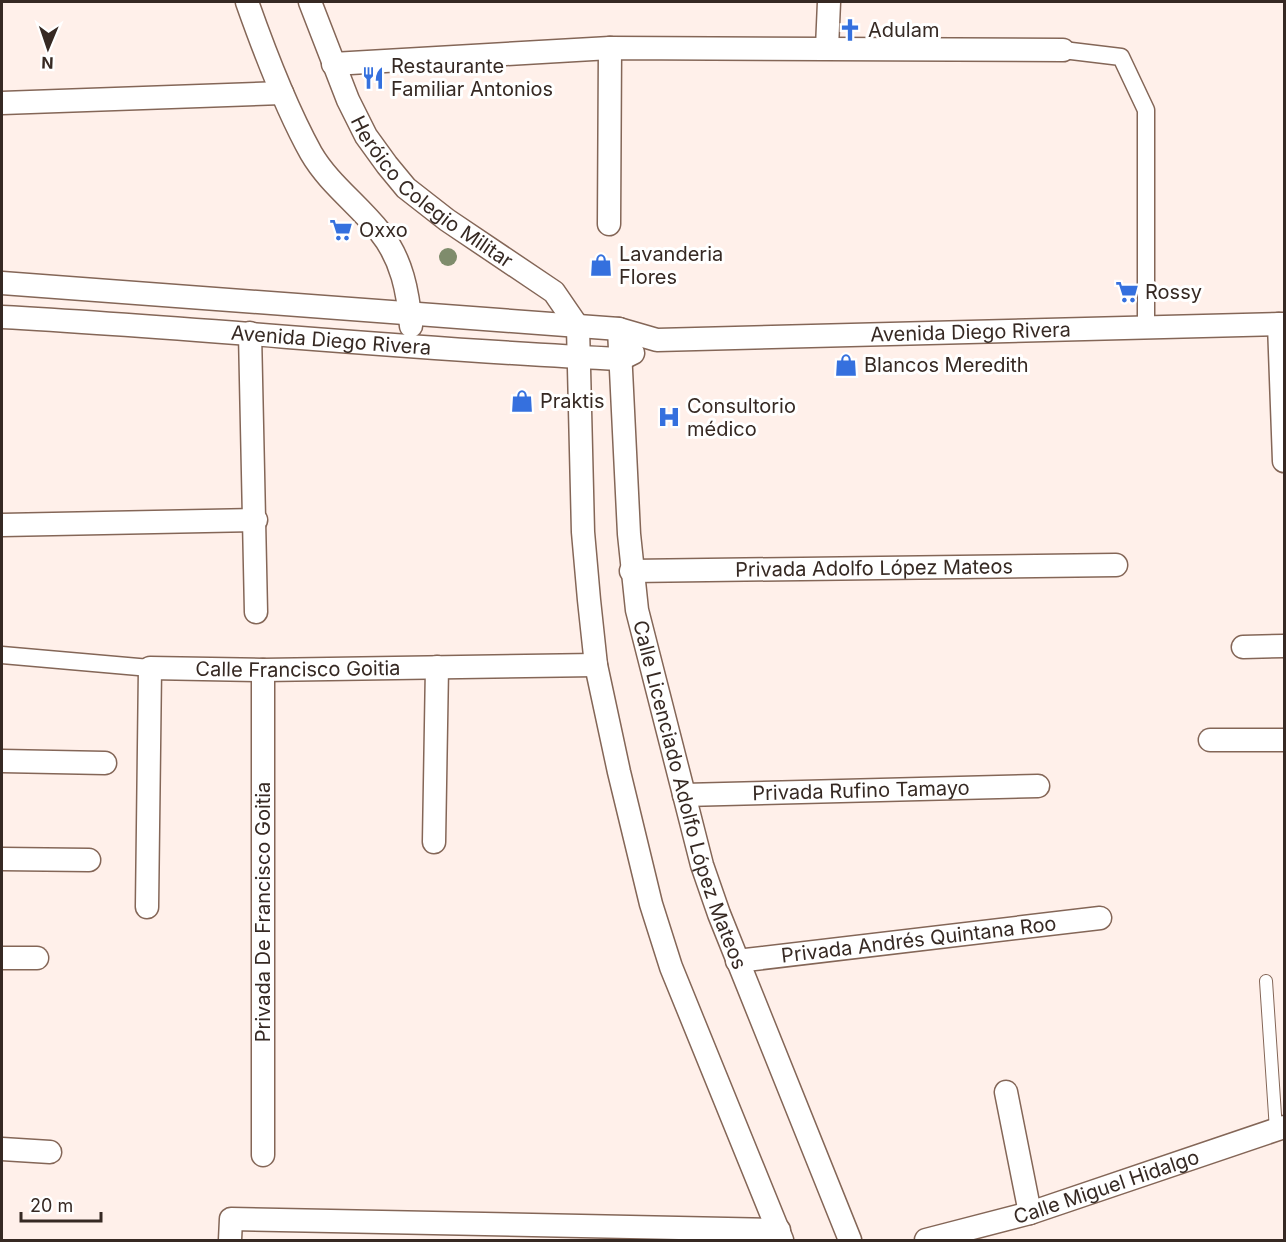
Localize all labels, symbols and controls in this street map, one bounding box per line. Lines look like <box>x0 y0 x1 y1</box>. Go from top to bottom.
church icon: Adulam <box>837 17 863 43</box>
north arrow <box>18 18 78 78</box>
place label: Adulam <box>868 18 939 42</box>
text: N <box>41 53 54 73</box>
place label: Restaurante Familiar Antonios <box>391 54 553 101</box>
restaurant icon: Restaurante Familiar Antonios <box>360 65 386 91</box>
street label: Heróico Colegio Militar <box>346 112 518 273</box>
supermarket icon: Oxxo <box>328 217 354 243</box>
place label: Oxxo <box>359 218 408 242</box>
place label: Lavanderia Flores <box>619 242 723 289</box>
shop icon: Lavanderia Flores <box>588 252 614 278</box>
supermarket icon: Rossy <box>1114 279 1140 305</box>
place label: Rossy <box>1145 280 1202 304</box>
street label: Avenida Diego Rivera <box>870 317 1071 347</box>
street label: Avenida Diego Rivera <box>230 321 432 360</box>
shop icon: Blancos Meredith <box>833 352 859 378</box>
place label: Blancos Meredith <box>864 353 1029 377</box>
shop icon: Praktis <box>509 388 535 414</box>
place label: Praktis <box>540 389 604 413</box>
place label: Consultorio médico <box>687 394 796 441</box>
hospital icon: Consultorio médico <box>656 404 682 430</box>
street label: Privada Adolfo López Mateos <box>735 554 1013 582</box>
street label: Calle Licenciado Adolfo López Mateos <box>628 618 752 973</box>
street label: Calle Francisco Goitia <box>195 656 401 682</box>
street label: Privada Rufino Tamayo <box>752 776 970 805</box>
street label: Privada De Francisco Goitia <box>251 782 275 1042</box>
street label: Privada Andrés Quintana Roo <box>780 911 1058 968</box>
street label: Calle Miguel Hidalgo <box>1011 1145 1202 1229</box>
scale bar <box>21 1185 100 1223</box>
text: 20 m <box>30 1195 73 1216</box>

